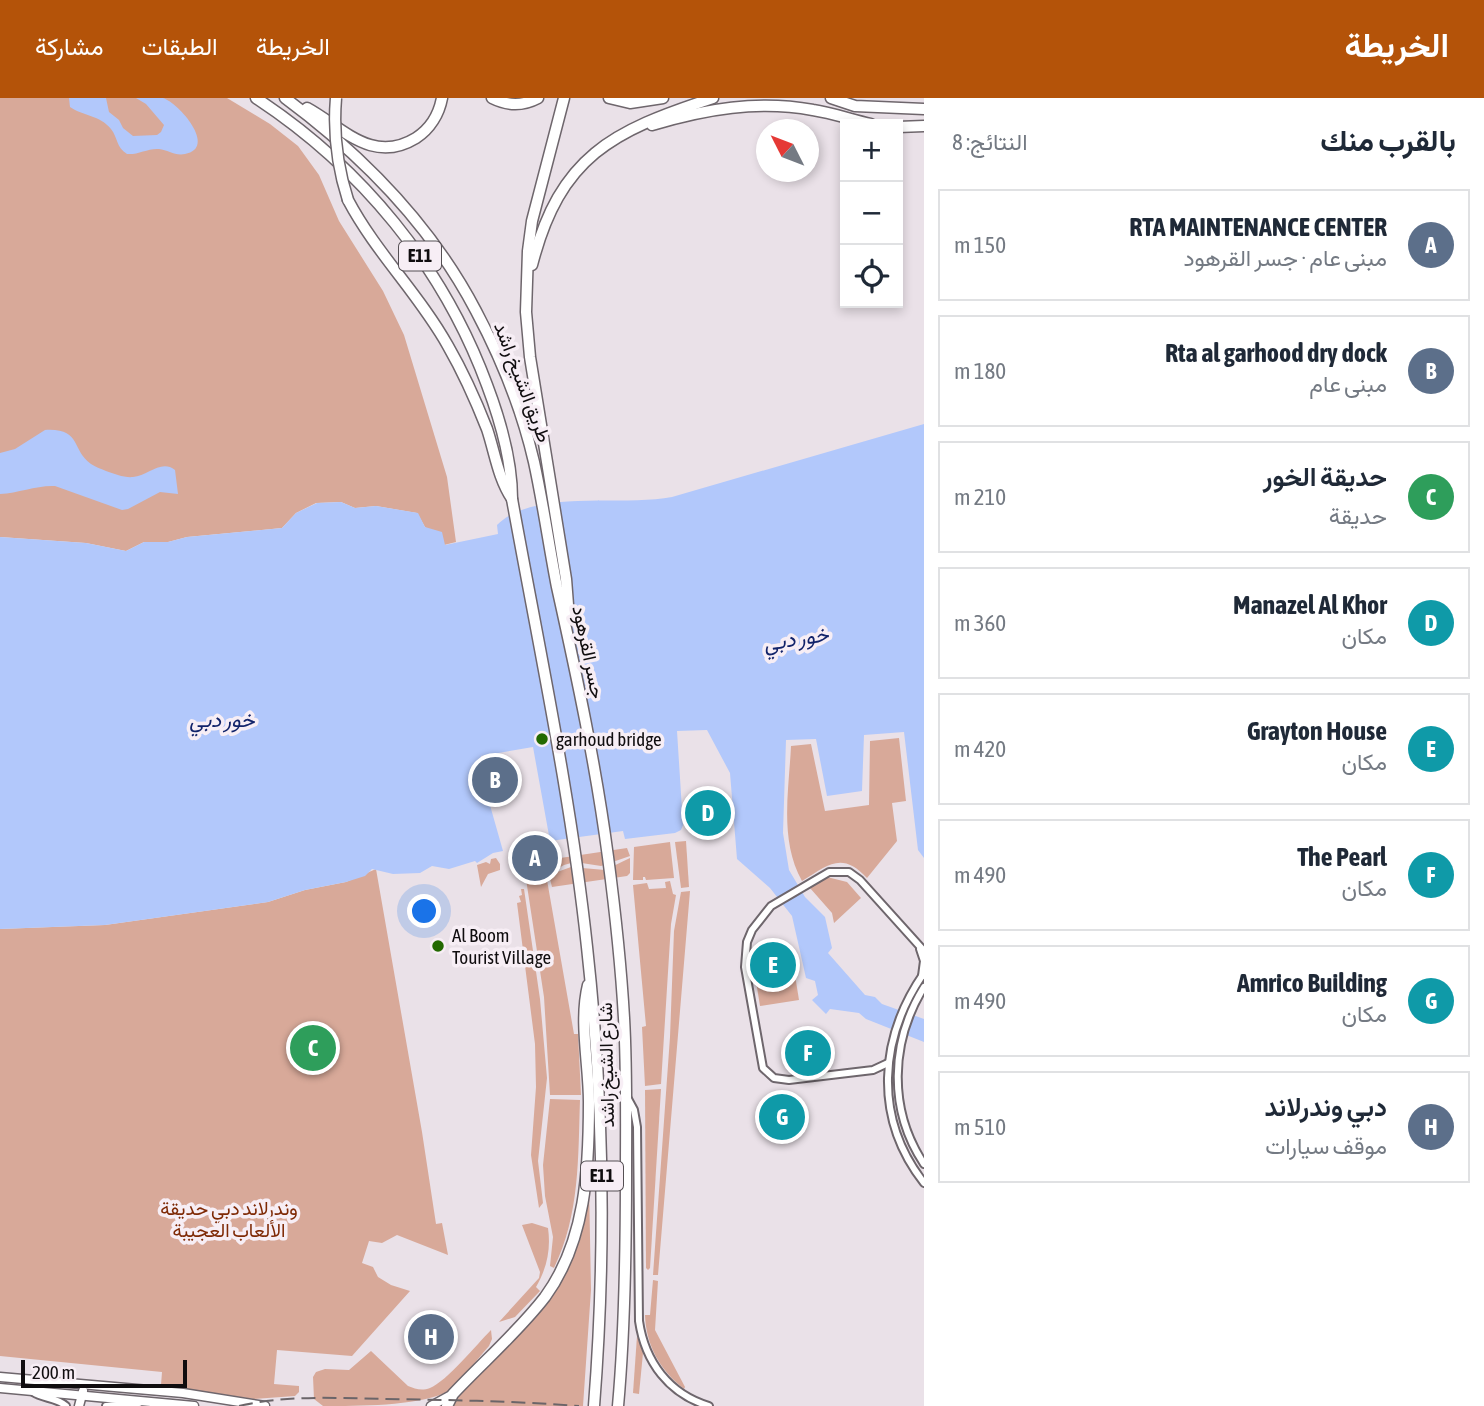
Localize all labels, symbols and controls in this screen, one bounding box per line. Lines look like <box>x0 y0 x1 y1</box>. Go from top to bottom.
text: الخريطة <box>1345 26 1449 64</box>
text: مشاركة <box>35 33 103 60</box>
text: الطبقات <box>141 33 218 60</box>
text: الخريطة <box>256 33 330 60</box>
north arrow <box>756 119 819 182</box>
map controls <box>840 119 903 308</box>
button: + <box>840 119 903 182</box>
text: بالقرب منك <box>1320 123 1456 157</box>
text: النتائج: 8 <box>952 129 1027 155</box>
button: − <box>840 182 903 245</box>
text: RTA MAINTENANCE CENTER <box>1129 212 1387 242</box>
text: 150 m <box>954 232 1006 258</box>
text: A <box>1425 232 1437 258</box>
road number: E11 <box>399 242 441 271</box>
button: locate <box>840 245 903 308</box>
text: مبنى عام · جسر القرهود <box>1183 245 1387 271</box>
street label: طريق الشيخ راشد <box>487 319 556 446</box>
text: Rta al garhood dry dock <box>1165 338 1387 368</box>
text: 180 m <box>954 358 1006 384</box>
text: B <box>1426 358 1436 384</box>
text: مبنى عام <box>1309 371 1387 397</box>
text: حديقة الخور <box>1263 462 1387 492</box>
text: 210 m <box>954 484 1006 510</box>
text: C <box>1426 484 1436 510</box>
text: حديقة <box>1329 503 1387 529</box>
text: Manazel Al Khor <box>1233 590 1387 620</box>
street label: جسر القرهود <box>567 603 610 701</box>
text: 360 m <box>954 610 1006 636</box>
text: D <box>1425 610 1437 636</box>
water label: خور دبي <box>762 621 832 661</box>
text: مكان <box>1341 623 1387 649</box>
water label: خور دبي <box>189 707 256 737</box>
text: Grayton House <box>1247 716 1387 746</box>
place label: garhoud bridge <box>556 728 662 750</box>
marker: garhoud bridge <box>534 731 550 747</box>
text: 420 m <box>954 736 1006 762</box>
text: E <box>1426 736 1436 762</box>
text: مكان <box>1341 749 1387 775</box>
pin: B <box>472 754 518 806</box>
pin: D <box>685 787 731 839</box>
pin: A <box>512 832 558 884</box>
text: The Pearl <box>1297 842 1387 872</box>
text: 490 m <box>954 862 1006 888</box>
text: F <box>1426 862 1436 888</box>
text: مكان <box>1341 875 1387 901</box>
your location <box>407 894 441 928</box>
place label: Al Boom Tourist Village <box>452 924 551 968</box>
marker: Al Boom Tourist Village <box>430 938 446 954</box>
pin: E <box>750 939 796 991</box>
text: Amrico Building <box>1237 968 1387 998</box>
text: 490 m <box>954 988 1006 1014</box>
text: G <box>1425 988 1437 1014</box>
text: مكان <box>1341 1001 1387 1027</box>
street label: شارع الشيخ راشد <box>594 1002 621 1128</box>
pin: C <box>290 1022 336 1074</box>
pin: F <box>785 1027 831 1079</box>
pin: G <box>759 1091 805 1143</box>
text: دبي وندرلاند <box>1264 1092 1387 1122</box>
text: 510 m <box>954 1114 1006 1140</box>
text: H <box>1424 1114 1438 1140</box>
text: موقف سيارات <box>1265 1133 1387 1159</box>
road number: E11 <box>581 1162 623 1190</box>
park label: وندرلاند دبي حديقة الألعاب العجيبة <box>160 1197 298 1242</box>
pin: H <box>408 1311 454 1363</box>
scale bar <box>21 1357 187 1389</box>
text: 200 m <box>32 1361 75 1383</box>

